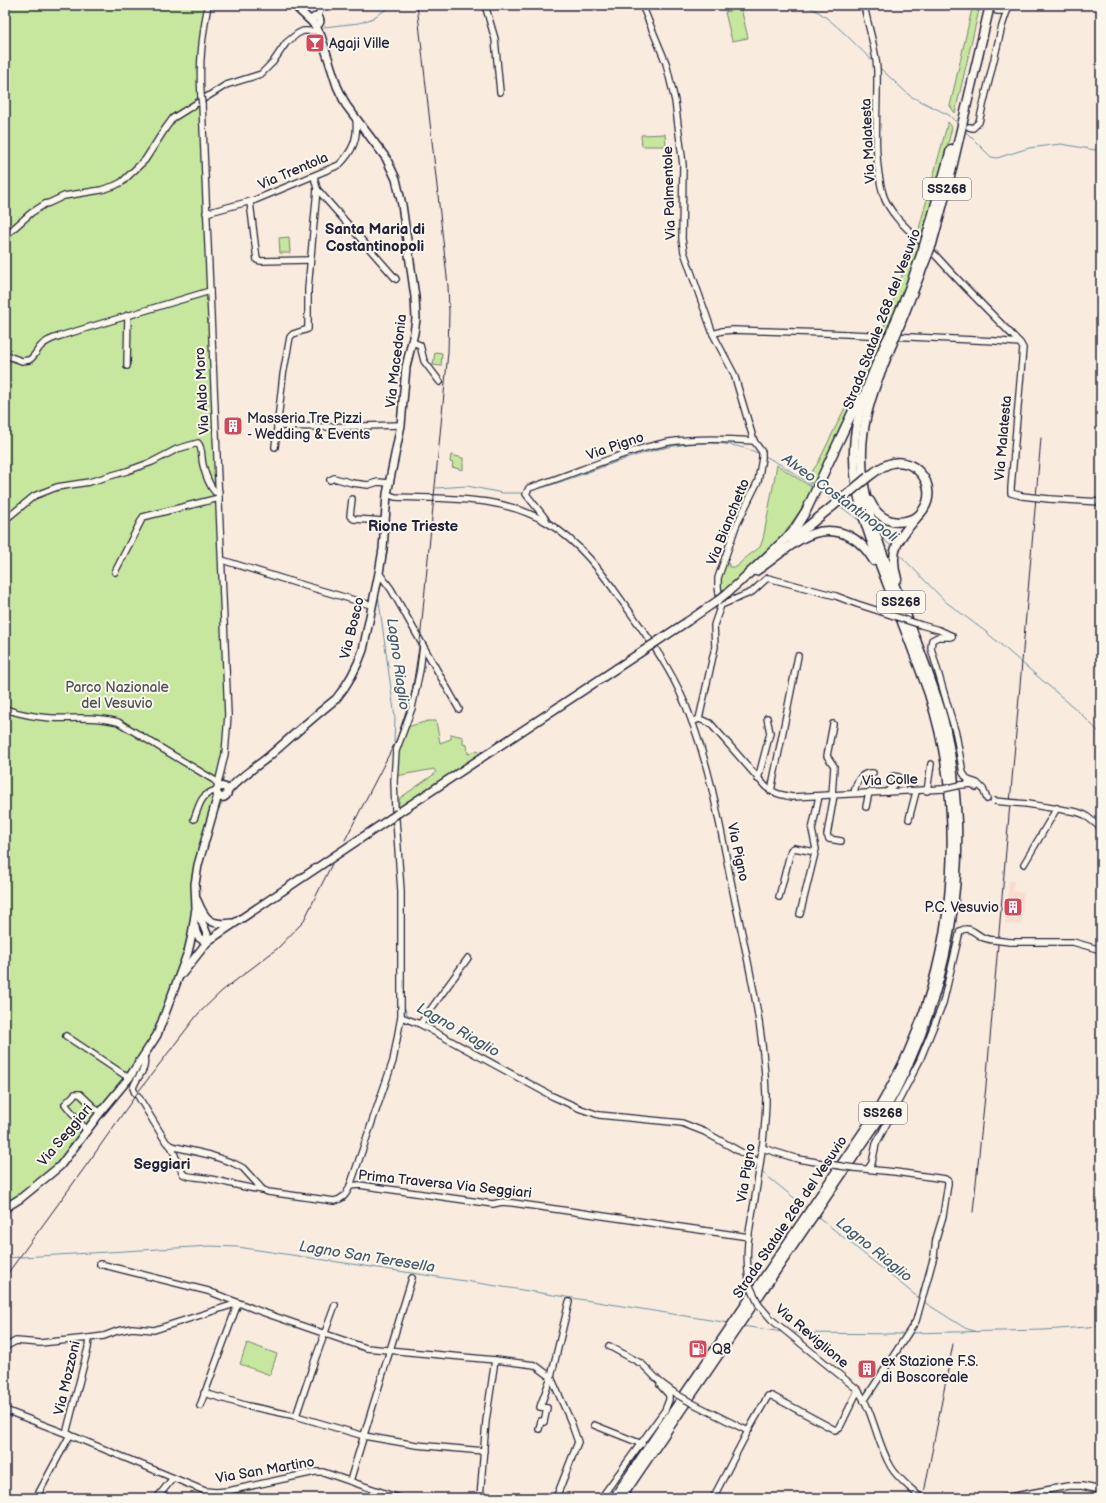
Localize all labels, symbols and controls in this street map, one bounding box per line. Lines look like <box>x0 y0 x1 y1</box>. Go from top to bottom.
bar icon: Agaji Ville <box>304 32 326 54</box>
place label: Agaji Ville <box>329 35 390 52</box>
street label: Via Malatesta <box>857 98 879 184</box>
street label: Via Palmentole <box>659 146 679 240</box>
street label: Via Trentola <box>255 149 331 193</box>
road number: SS268 <box>923 178 971 200</box>
district label: Santa Maria di Costantinopoli <box>325 220 425 256</box>
street label: Strada Statale 268 del Vesuvio <box>840 226 924 412</box>
street label: Via Macedonia <box>382 313 410 409</box>
street label: Via Aldo Moro <box>191 347 213 435</box>
street label: Via Malatesta <box>991 395 1015 481</box>
place label: Masseria Tre Pizzi - Wedding & Events <box>247 410 370 443</box>
building icon: Masseria Tre Pizzi - Wedding & Events <box>222 415 244 437</box>
street label: Via Pigno <box>584 428 646 464</box>
water label: Alveo Costantinopoli <box>777 449 902 547</box>
street label: Via Bianchetto <box>703 476 753 568</box>
district label: Rione Trieste <box>368 517 458 536</box>
road number: SS268 <box>877 591 925 613</box>
street label: Via Bosco <box>336 595 368 661</box>
water label: Lagno Riaglio <box>382 617 414 711</box>
park label: Parco Nazionale del Vesuvio <box>65 679 169 712</box>
street label: Via Colle <box>862 771 918 789</box>
street label: Via Pigno <box>723 821 753 883</box>
building icon: P.C. Vesuvio <box>1002 896 1024 918</box>
place label: P.C. Vesuvio <box>925 899 999 916</box>
water label: Lagno Riaglio <box>413 999 503 1061</box>
street label: Via Seggiari <box>34 1100 96 1170</box>
road number: SS268 <box>859 1102 907 1124</box>
street label: Strada Statale 268 del Vesuvio <box>729 1133 851 1301</box>
street label: Via Pigno <box>733 1142 759 1204</box>
district label: Seggiari <box>134 1155 190 1174</box>
street label: Prima Traversa Via Seggiari <box>357 1166 533 1202</box>
water label: Lagno Riaglio <box>832 1213 916 1287</box>
water label: Lagno San Teresella <box>298 1237 436 1277</box>
street label: Via Reviglione <box>772 1300 852 1372</box>
fuel station icon: Q8 <box>687 1338 709 1360</box>
street label: Via Mozzoni <box>50 1339 84 1417</box>
place label: Q8 <box>712 1341 731 1358</box>
place label: ex Stazione F.S. di Boscoreale <box>881 1353 979 1386</box>
building icon: ex Stazione F.S. di Boscoreale <box>856 1358 878 1380</box>
street label: Via San Martino <box>214 1453 316 1487</box>

